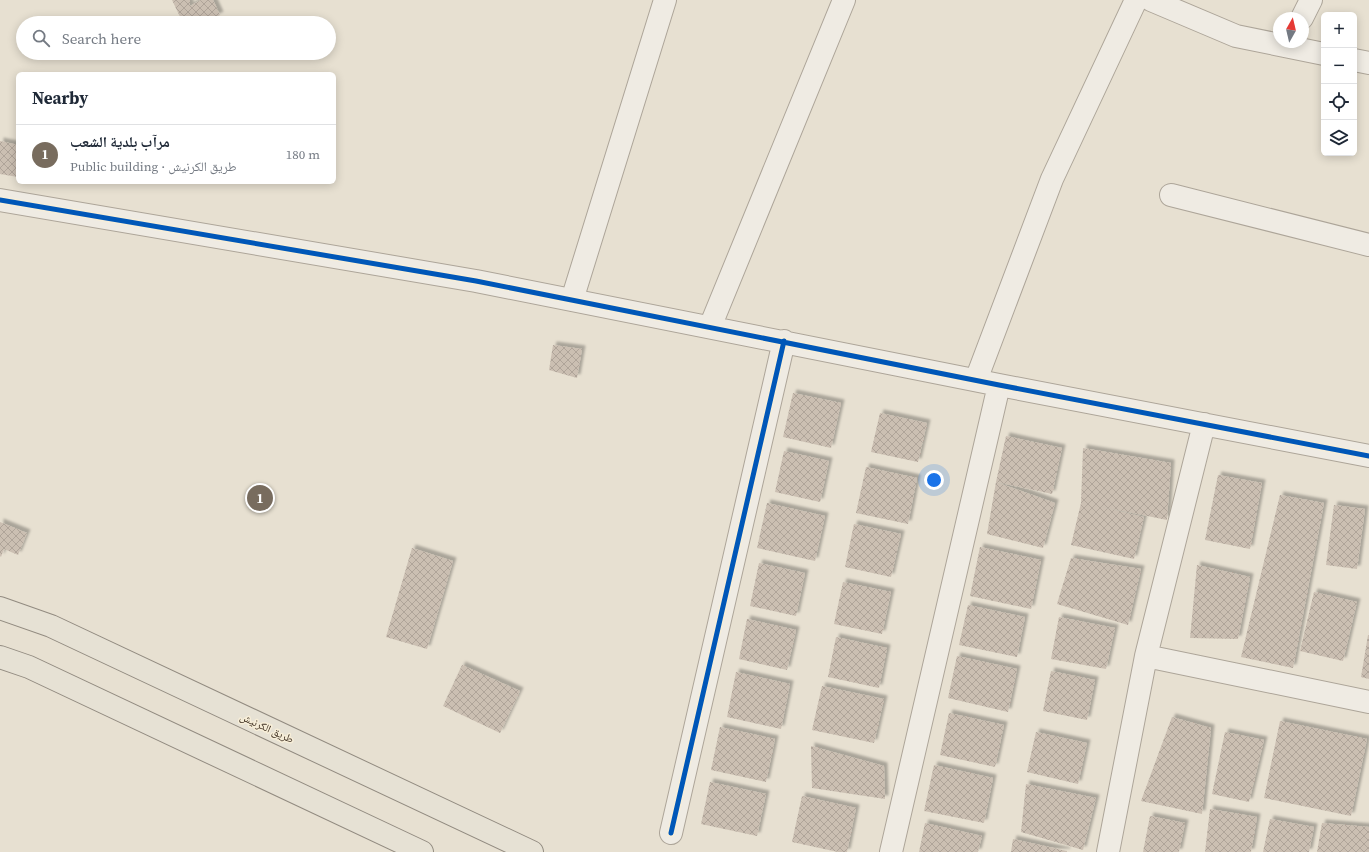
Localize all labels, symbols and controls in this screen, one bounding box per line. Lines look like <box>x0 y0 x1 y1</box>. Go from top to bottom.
north arrow <box>1273 12 1309 48</box>
map controls <box>1321 12 1357 156</box>
button: + <box>1321 12 1357 48</box>
search box <box>16 16 336 60</box>
icon: search <box>30 27 52 49</box>
text: Search here <box>62 28 141 49</box>
button: − <box>1321 48 1357 84</box>
button: locate <box>1321 84 1357 120</box>
text: Nearby <box>32 86 88 110</box>
button: layers <box>1321 120 1357 156</box>
text: مرآب بلدية الشعب <box>70 131 170 152</box>
text: 1 <box>41 146 49 163</box>
text: 180 m <box>286 146 320 163</box>
text: Public building · طريق الكرنيش <box>70 158 236 175</box>
your location <box>924 470 944 490</box>
pin: 1 <box>247 483 273 513</box>
street label: طريق الكرنيش <box>238 709 296 747</box>

